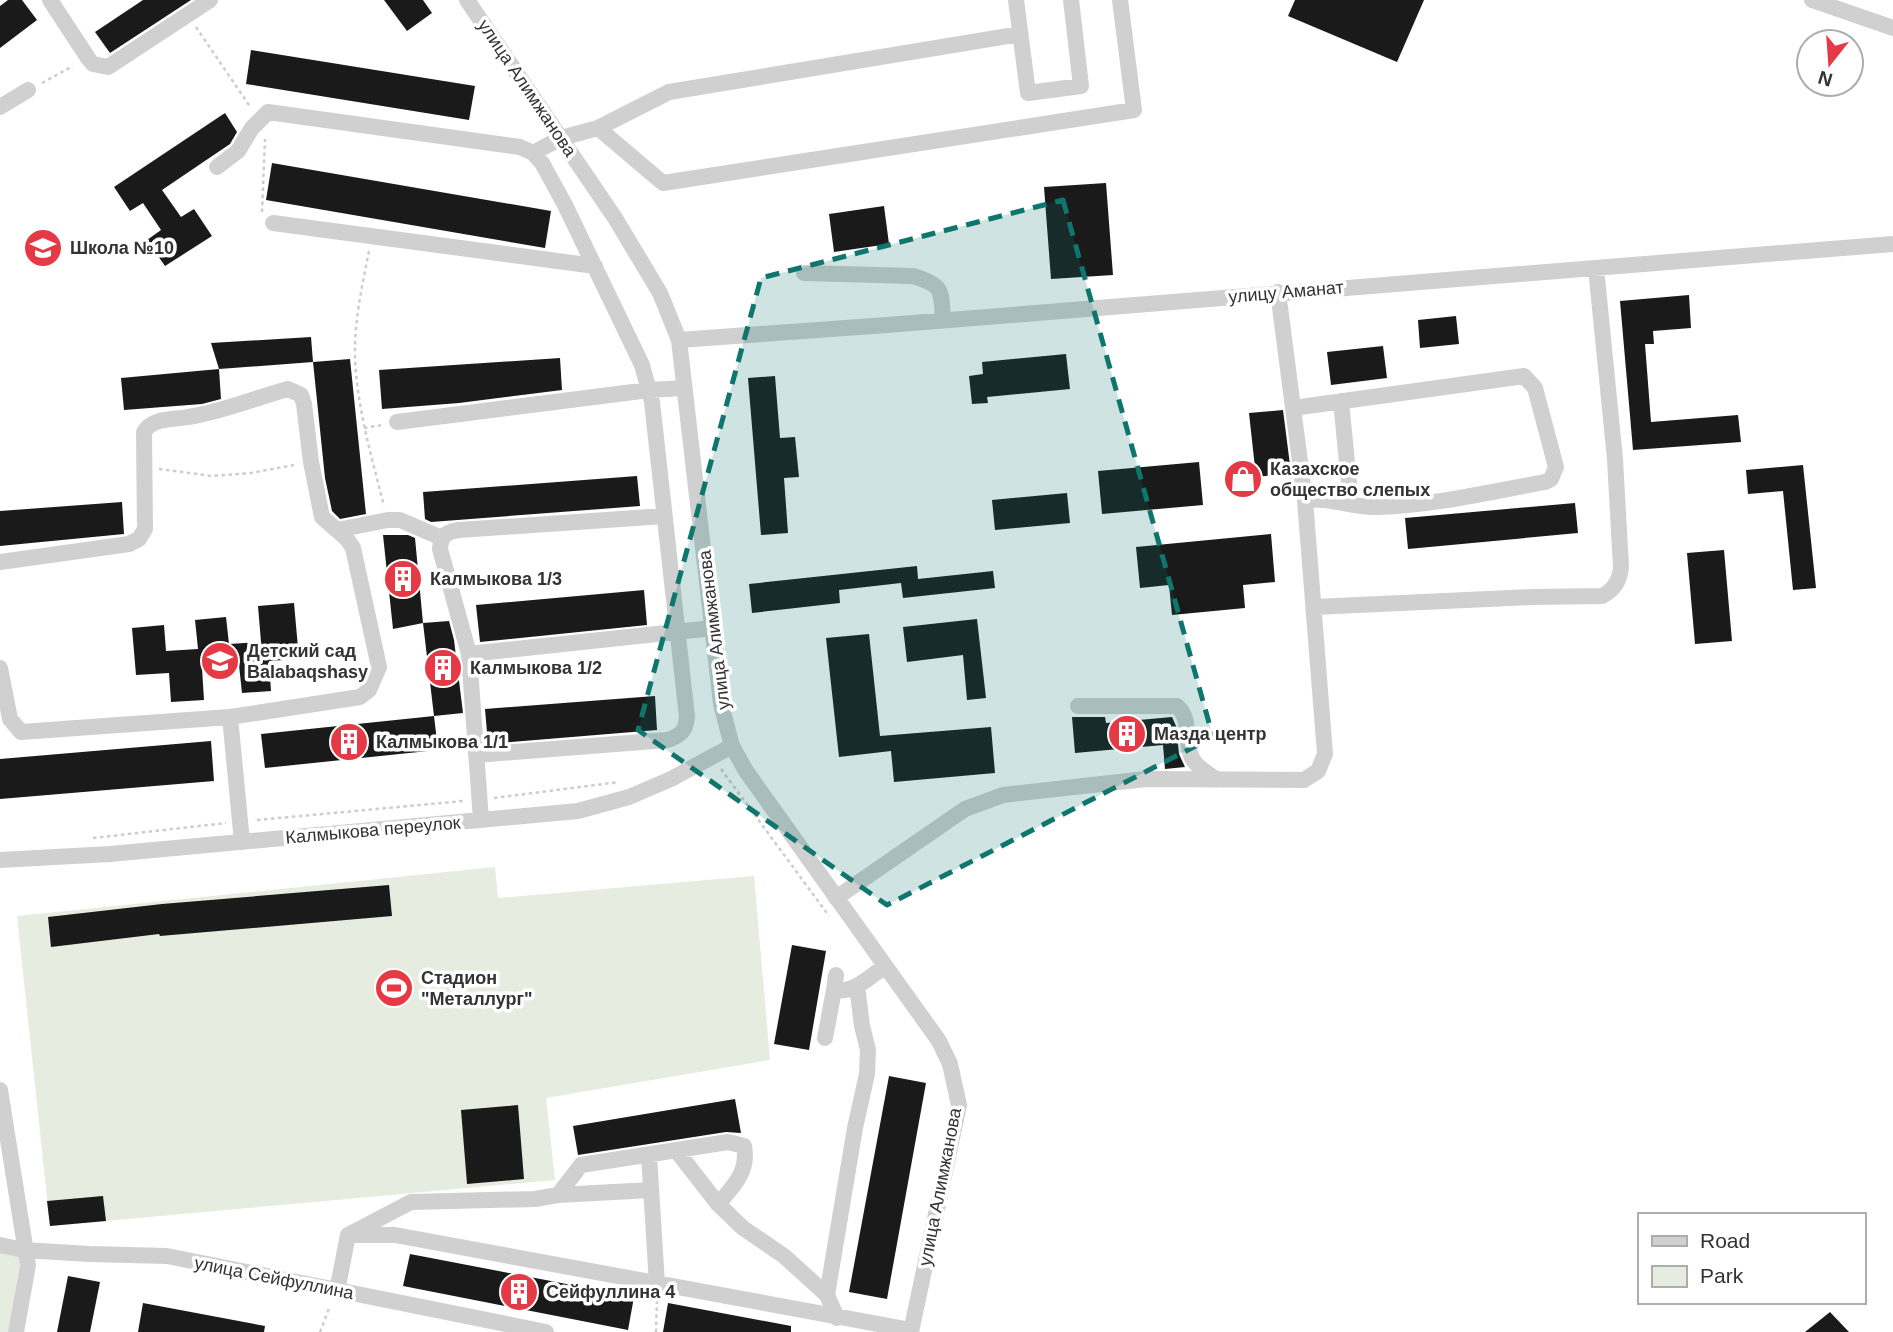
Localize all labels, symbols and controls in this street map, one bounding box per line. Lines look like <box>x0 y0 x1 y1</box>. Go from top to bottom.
street label: улица Алимжанова <box>474 16 581 161</box>
north arrow <box>1795 28 1865 98</box>
text: N <box>1816 67 1835 91</box>
school or university icon: Школа №10 <box>22 227 64 269</box>
place label: Школа №10 <box>70 238 174 258</box>
street label: улицу Аманат <box>1228 277 1344 307</box>
shop icon: Казахское общество слепых <box>1222 458 1264 500</box>
place label: Казахское общество слепых <box>1270 459 1430 500</box>
street label: улица Алимжанова <box>694 548 734 711</box>
building icon: Калмыкова 1/3 <box>382 558 424 600</box>
place label: Калмыкова 1/3 <box>430 569 562 589</box>
school or university icon: Детский сад Balabaqshasy <box>199 640 241 682</box>
place label: Детский сад Balabaqshasy <box>247 641 368 682</box>
building icon: Калмыкова 1/2 <box>422 647 464 689</box>
place label: Калмыкова 1/2 <box>470 658 602 678</box>
building icon: Мазда центр <box>1106 713 1148 755</box>
building icon: Калмыкова 1/1 <box>328 721 370 763</box>
place label: Мазда центр <box>1154 724 1267 744</box>
place label: Калмыкова 1/1 <box>376 732 508 752</box>
street label: Калмыкова переулок <box>285 812 461 848</box>
sports icon: Стадион "Металлург" <box>373 967 415 1009</box>
place label: Стадион "Металлург" <box>421 968 533 1009</box>
street label: улица Алимжанова <box>915 1105 965 1268</box>
legend <box>1638 1213 1865 1304</box>
text: Road <box>1700 1229 1750 1252</box>
street label: улица Сейфуллина <box>193 1253 356 1303</box>
text: Park <box>1700 1264 1744 1287</box>
building icon: Сейфуллина 4 <box>498 1271 540 1313</box>
place label: Сейфуллина 4 <box>546 1282 675 1302</box>

